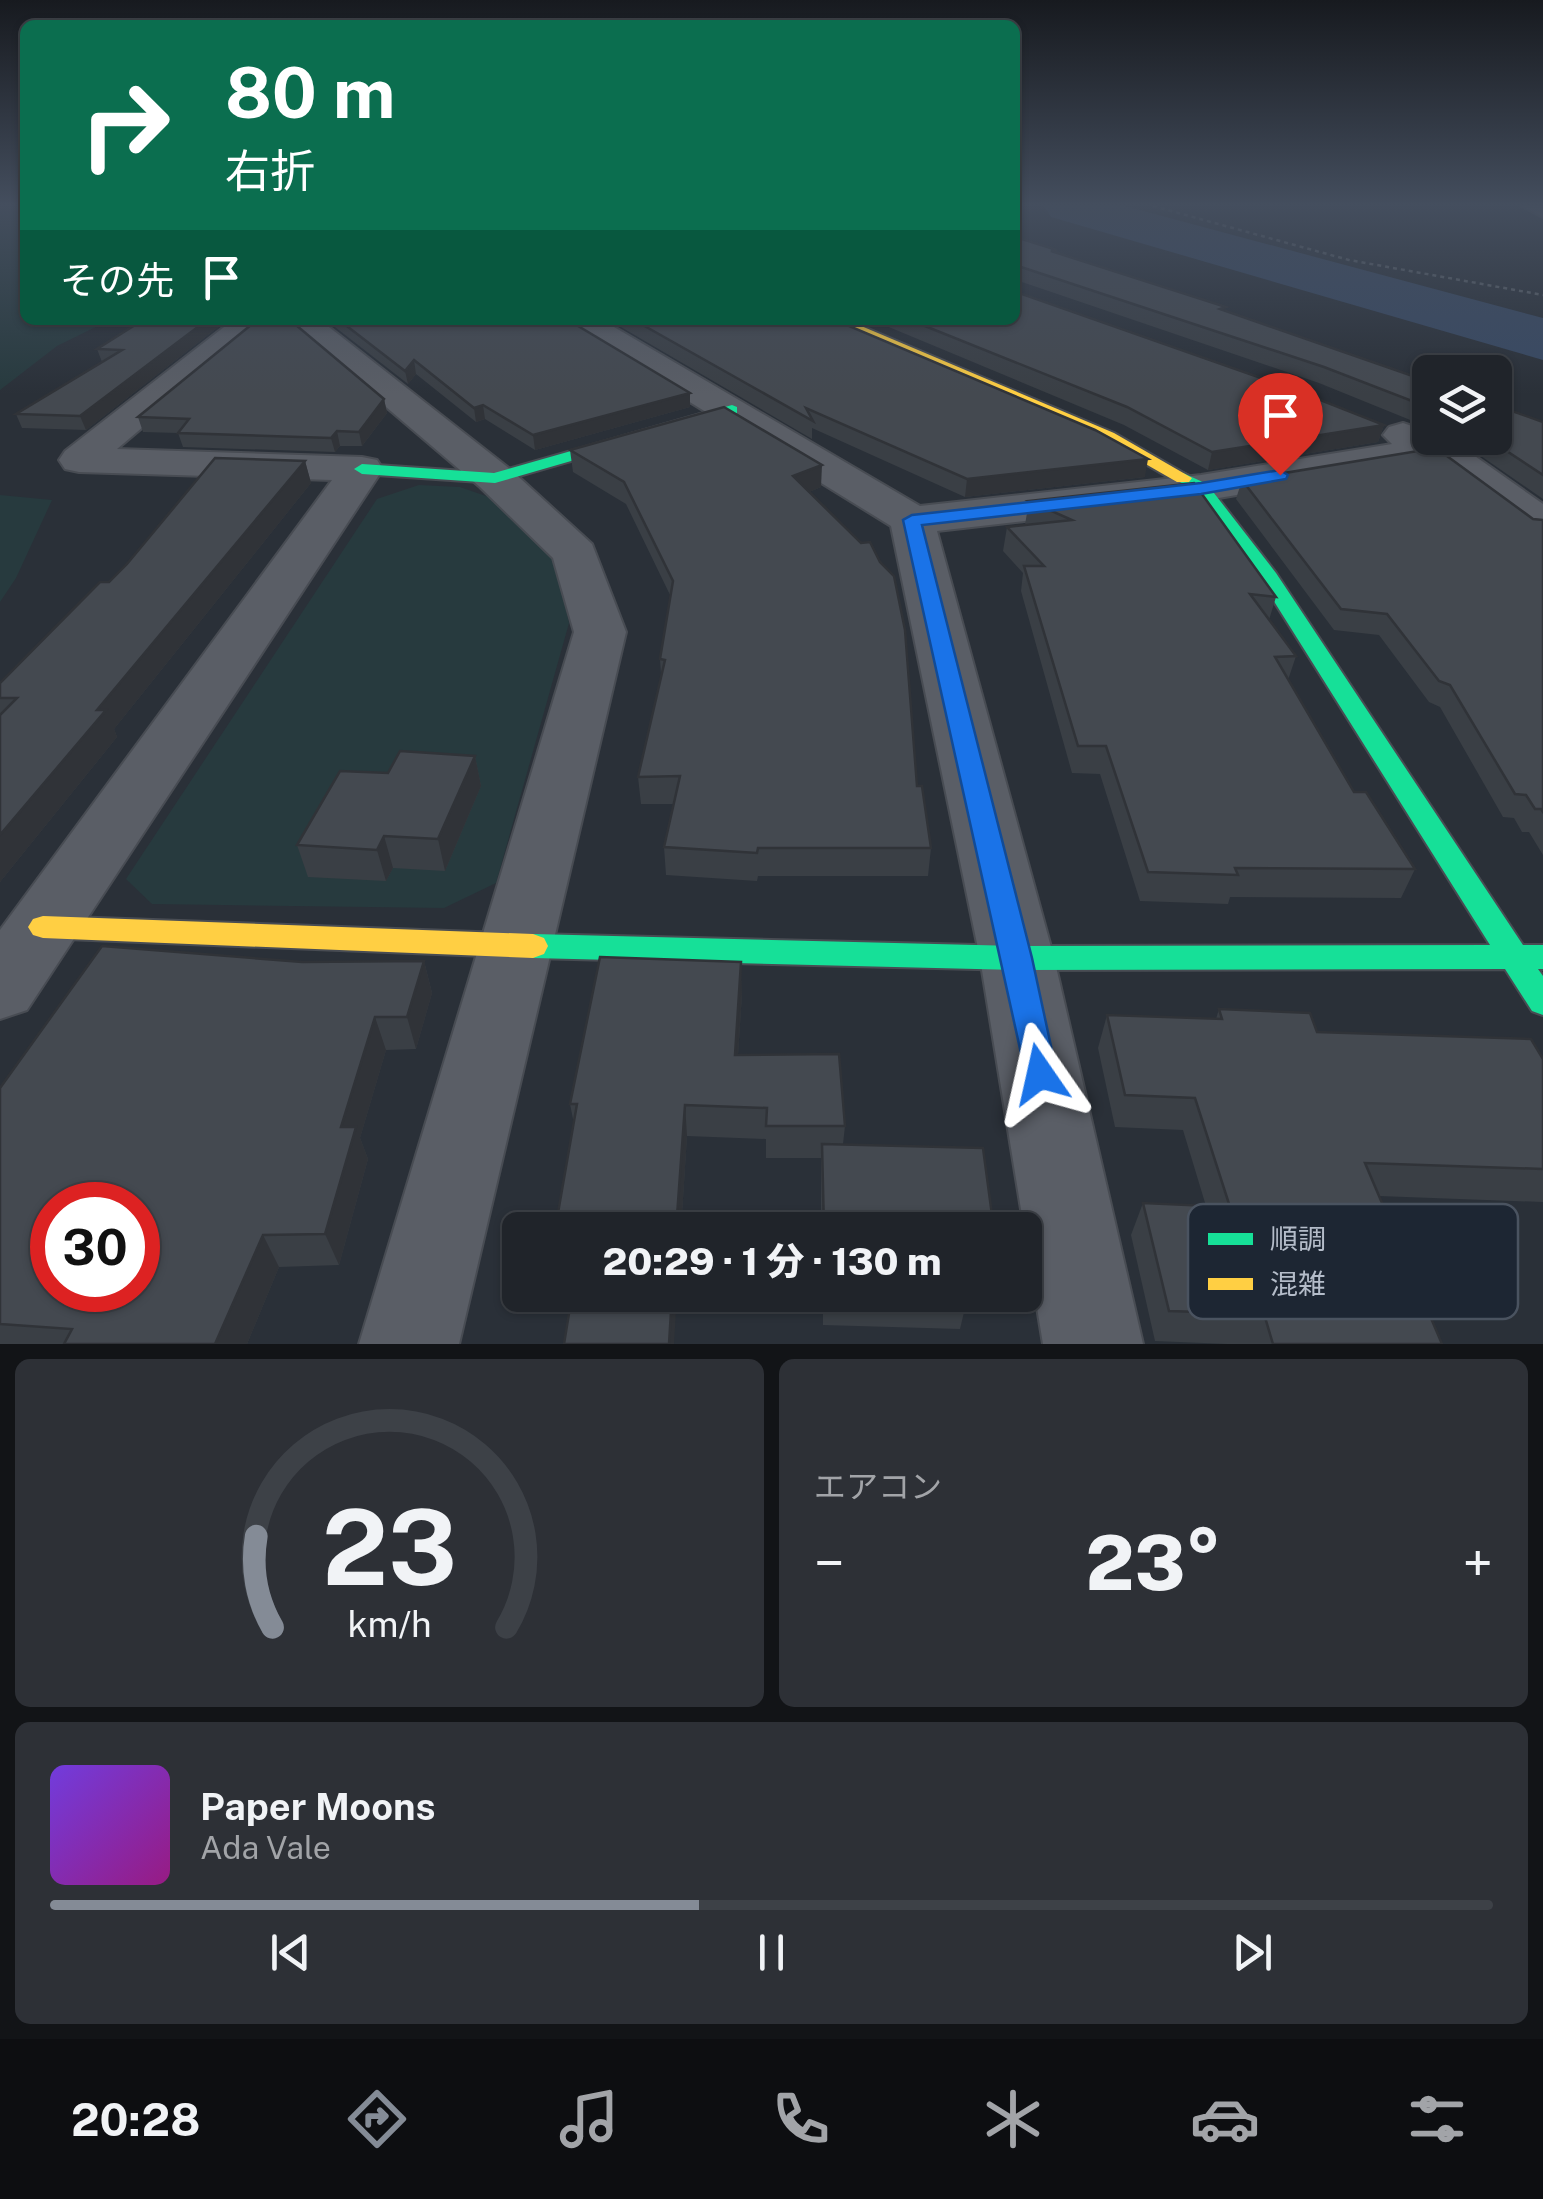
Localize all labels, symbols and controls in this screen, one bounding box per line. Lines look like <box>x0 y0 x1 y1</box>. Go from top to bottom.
text: 80 m <box>225 51 395 134</box>
icon: right <box>60 60 190 190</box>
text: 右折 <box>225 144 315 197</box>
icon: arrive <box>194 250 249 305</box>
text: その先 <box>60 258 174 303</box>
map controls <box>1412 355 1512 455</box>
button: layers <box>1412 355 1512 455</box>
pin <box>1238 373 1323 476</box>
icon: arrive <box>1253 388 1308 443</box>
position arrow <box>988 1022 1092 1126</box>
speed limit sign: 30 <box>30 1182 160 1312</box>
legend <box>1188 1204 1518 1319</box>
text: 順調 <box>1270 1222 1326 1255</box>
text: 20:29 · 1 分 · 130 m <box>602 1239 942 1284</box>
text: 混雑 <box>1270 1267 1326 1300</box>
text: エアコン <box>814 1468 942 1505</box>
text: 23 <box>322 1486 457 1608</box>
text: 23° <box>1086 1519 1221 1607</box>
text: − <box>814 1531 845 1595</box>
text: + <box>1463 1531 1493 1595</box>
text: km/h <box>347 1603 432 1645</box>
text: Paper Moons <box>200 1784 435 1829</box>
text: Ada Vale <box>200 1829 331 1866</box>
icon: previous <box>263 1925 318 1980</box>
icon: pause <box>744 1925 799 1980</box>
icon: next <box>1225 1925 1280 1980</box>
icon: directions <box>342 2084 412 2154</box>
icon: music <box>554 2084 624 2154</box>
icon: phone <box>766 2084 836 2154</box>
icon: climate <box>978 2084 1048 2154</box>
icon: car <box>1190 2084 1260 2154</box>
icon: filters <box>1402 2084 1472 2154</box>
text: 20:28 <box>71 2093 200 2146</box>

